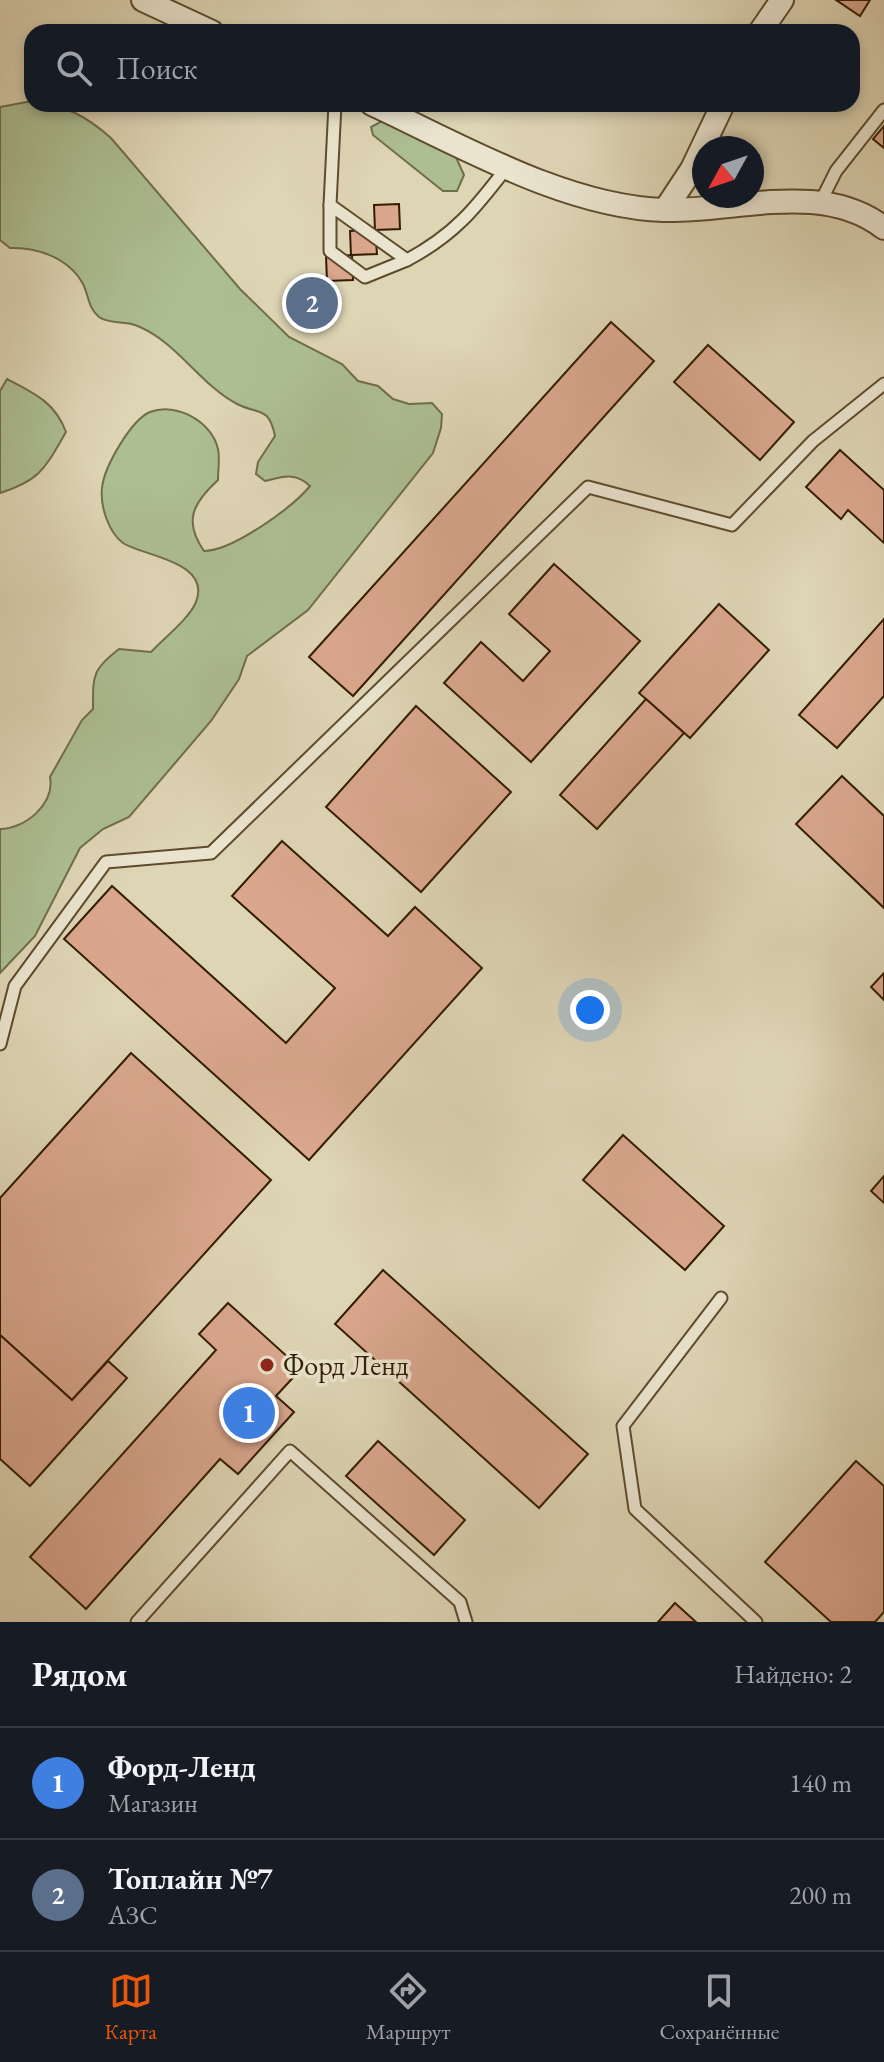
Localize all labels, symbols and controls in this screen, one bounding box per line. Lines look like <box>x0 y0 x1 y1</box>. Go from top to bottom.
search box <box>24 24 860 112</box>
icon: search <box>52 46 96 90</box>
text: Поиск <box>116 49 198 88</box>
north arrow <box>692 136 764 208</box>
pin: 2 <box>286 273 338 333</box>
your location <box>570 990 610 1030</box>
place label: Форд Ленд <box>283 1347 409 1383</box>
marker: Форд Ленд <box>258 1356 276 1374</box>
pin: 1 <box>223 1383 275 1443</box>
text: Рядом <box>32 1652 127 1696</box>
text: Найдено: 2 <box>734 1657 852 1691</box>
text: Форд-Ленд <box>108 1747 256 1786</box>
text: 1 <box>51 1766 65 1800</box>
text: 140 m <box>789 1766 852 1800</box>
text: Магазин <box>108 1786 198 1820</box>
text: Топлайн №7 <box>108 1859 273 1898</box>
text: 2 <box>51 1878 65 1912</box>
text: 200 m <box>789 1878 852 1912</box>
text: АЗС <box>108 1898 158 1932</box>
tab: Карта <box>105 1969 157 2046</box>
tab: Маршрут <box>366 1969 450 2046</box>
tab: Сохранённые <box>659 1969 779 2046</box>

